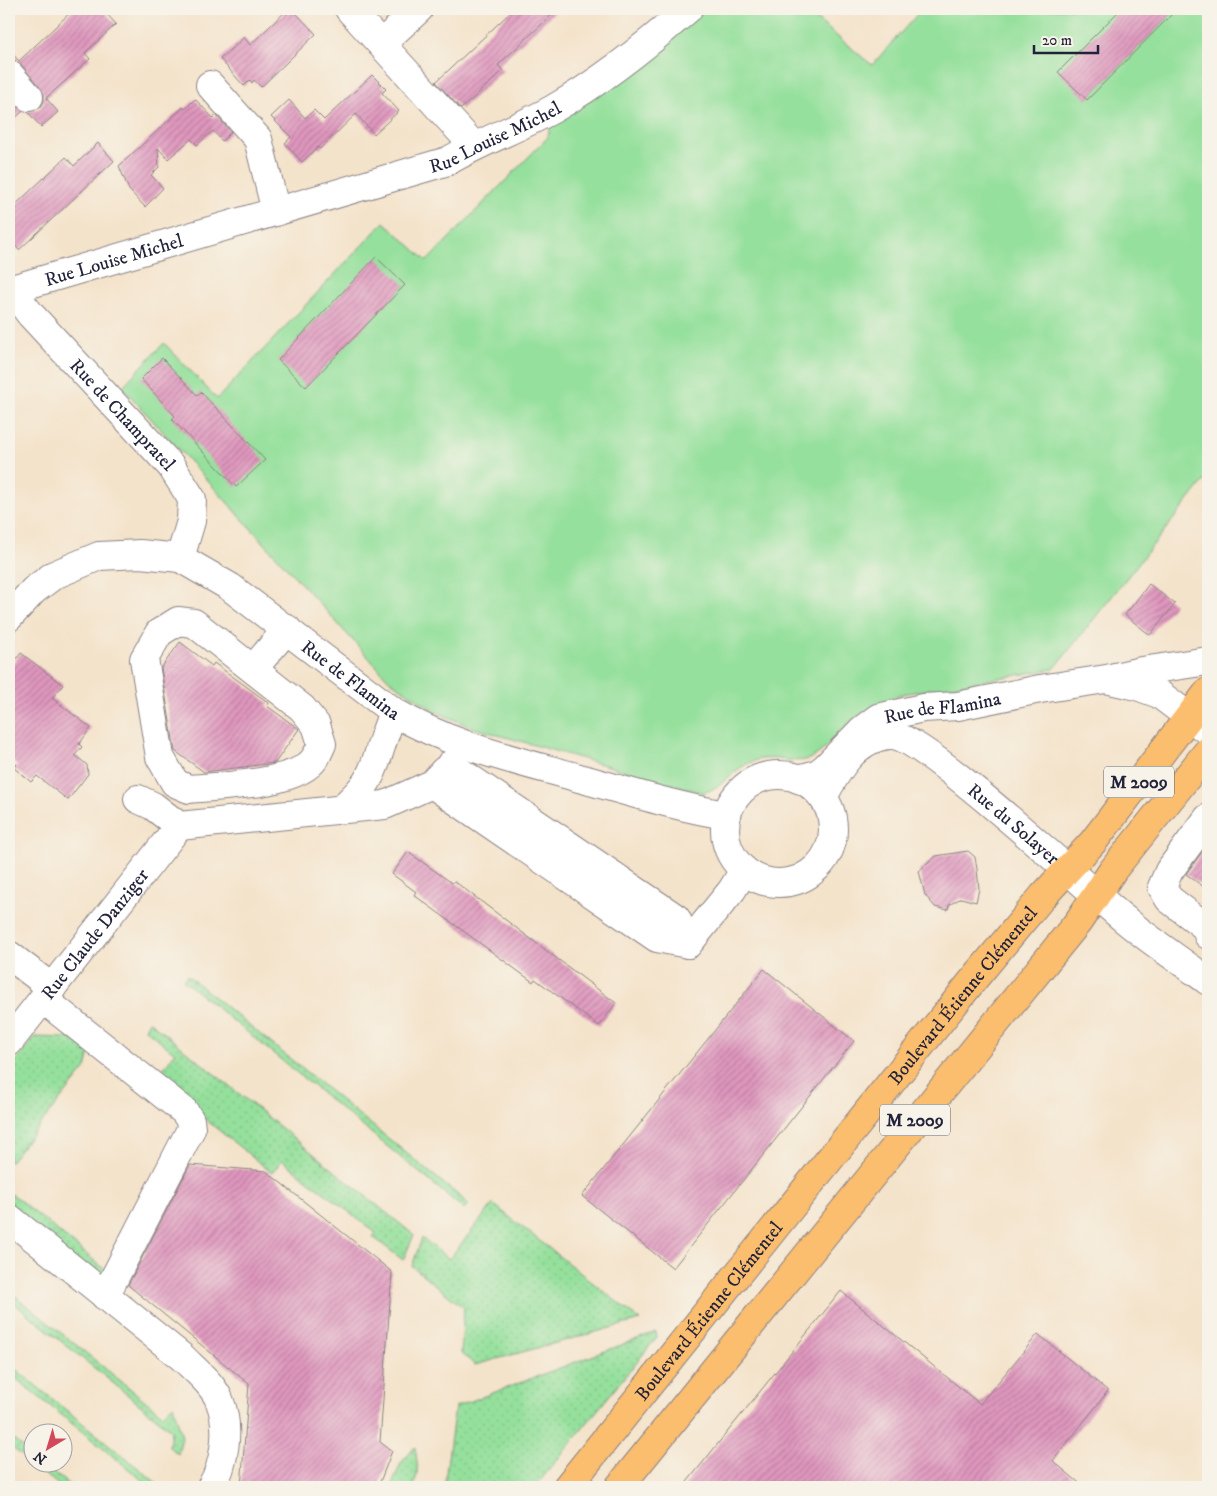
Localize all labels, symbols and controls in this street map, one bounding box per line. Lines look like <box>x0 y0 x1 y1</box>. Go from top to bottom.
scale bar <box>1034 22 1098 54</box>
text: 20 m <box>1042 31 1072 50</box>
street label: Rue Louise Michel <box>427 97 566 179</box>
street label: Rue Louise Michel <box>42 229 186 292</box>
street label: Rue de Champratel <box>64 355 180 476</box>
street label: Rue de Flamina <box>296 636 403 726</box>
street label: Rue de Flamina <box>882 687 1003 729</box>
road number: M 2009 <box>1104 766 1174 798</box>
street label: Rue du Solayer <box>962 779 1064 870</box>
street label: Rue Claude Danziger <box>37 864 154 1005</box>
street label: Boulevard Étienne Clémentel <box>884 902 1043 1090</box>
road number: M 2009 <box>880 1104 950 1136</box>
street label: Boulevard Étienne Clémentel <box>631 1217 788 1406</box>
north arrow <box>22 1424 72 1474</box>
text: N <box>30 1447 51 1468</box>

